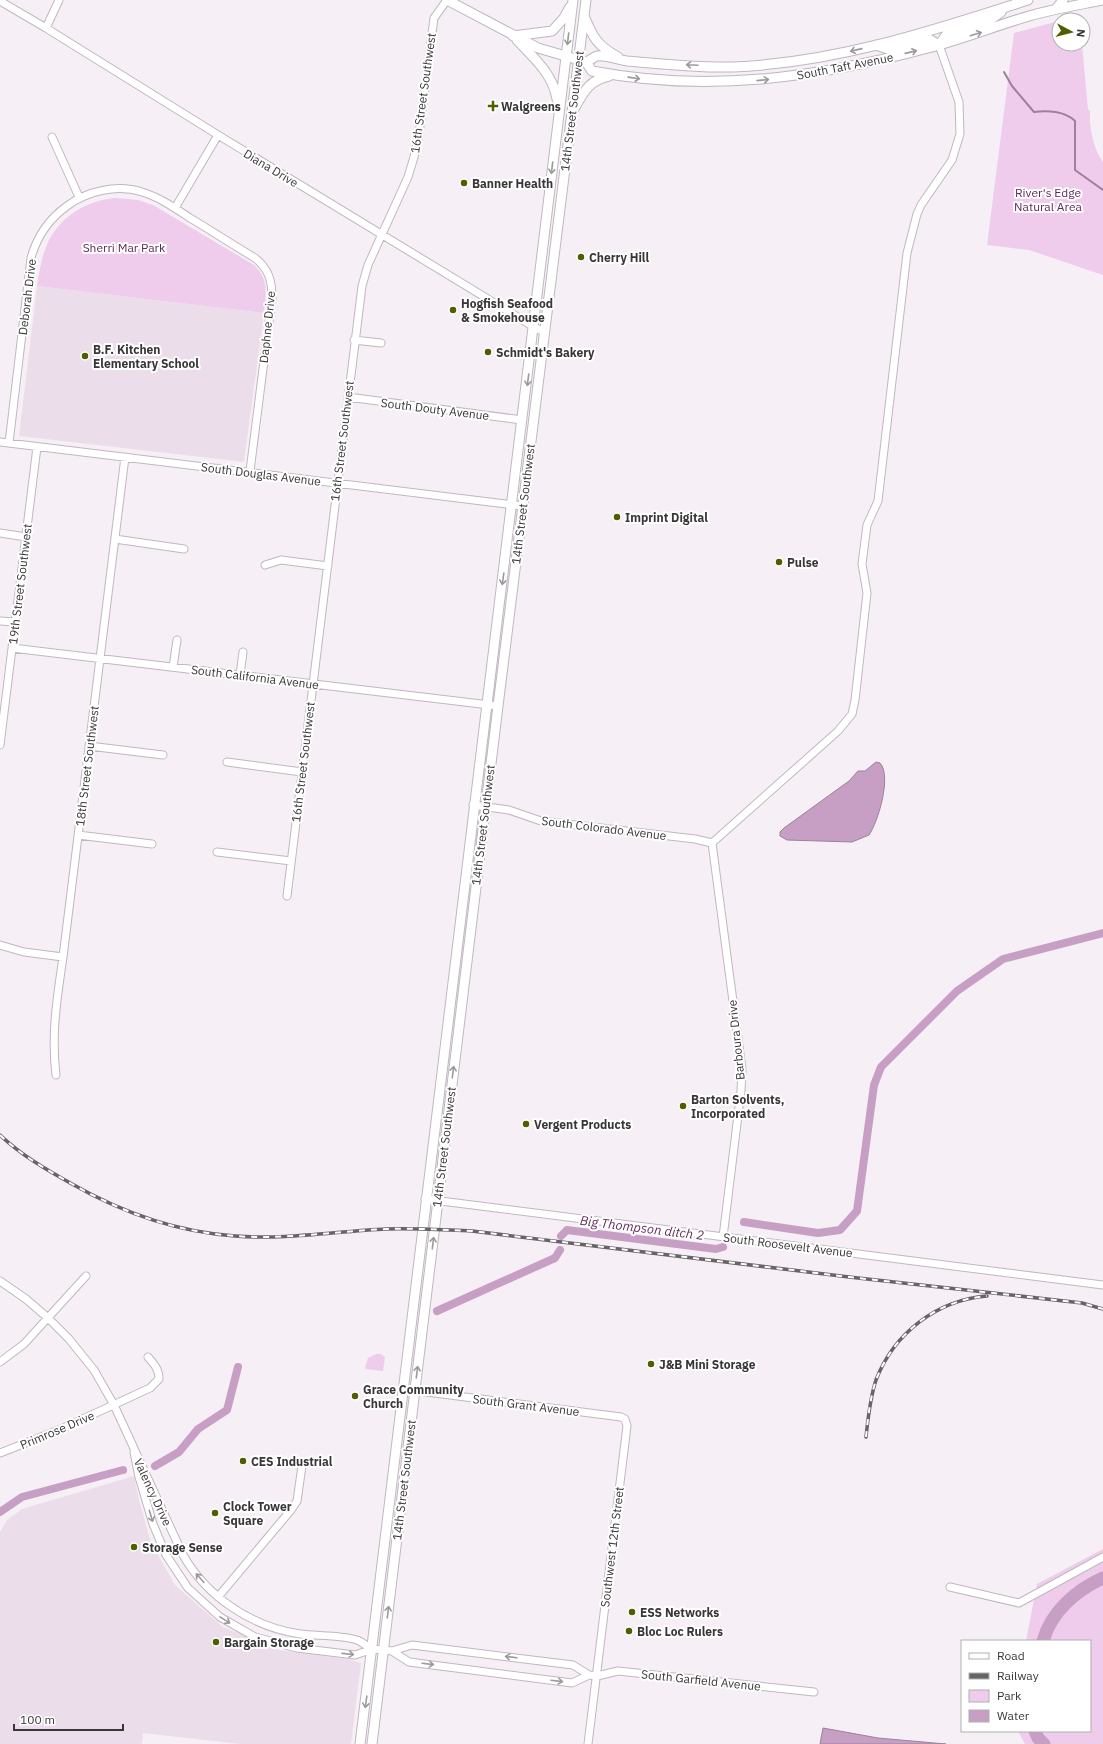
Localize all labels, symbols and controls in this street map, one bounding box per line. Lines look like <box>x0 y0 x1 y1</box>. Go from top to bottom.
north arrow <box>1051 12 1091 52</box>
text: N <box>1073 28 1088 38</box>
one-way arrow <box>969 30 982 37</box>
street label: 16th Street Southwest <box>407 32 439 154</box>
one-way arrow <box>564 32 572 45</box>
one-way arrow <box>850 46 863 54</box>
one-way arrow <box>904 48 917 56</box>
street label: South Taft Avenue <box>796 49 895 83</box>
street label: 14th Street Southwest <box>557 50 587 172</box>
one-way arrow <box>686 61 699 69</box>
one-way arrow <box>627 74 640 82</box>
one-way arrow <box>756 76 769 83</box>
place label: Walgreens <box>501 99 561 114</box>
marker: Walgreens <box>488 101 498 111</box>
street label: Diana Drive <box>241 146 302 190</box>
one-way arrow <box>549 161 556 174</box>
place label: Banner Health <box>472 176 553 191</box>
marker: Banner Health <box>459 178 469 188</box>
park label: River's Edge Natural Area <box>1014 185 1082 214</box>
park label: Sherri Mar Park <box>83 240 166 255</box>
place label: Cherry Hill <box>589 250 649 265</box>
marker: Cherry Hill <box>576 252 586 262</box>
street label: Deborah Drive <box>15 258 39 336</box>
street label: Daphne Drive <box>256 290 278 364</box>
place label: Hogfish Seafood & Smokehouse <box>461 296 553 325</box>
marker: Hogfish Seafood & Smokehouse <box>448 305 458 315</box>
place label: B.F. Kitchen Elementary School <box>93 342 199 371</box>
place label: Schmidt's Bakery <box>496 345 595 360</box>
marker: Schmidt's Bakery <box>483 347 493 357</box>
marker: B.F. Kitchen Elementary School <box>80 351 90 361</box>
one-way arrow <box>524 373 531 386</box>
street label: 16th Street Southwest <box>327 380 357 502</box>
street label: South Douty Avenue <box>380 395 490 423</box>
street label: 14th Street Southwest <box>508 443 538 565</box>
street label: South Douglas Avenue <box>200 459 322 489</box>
place label: Imprint Digital <box>625 510 708 525</box>
marker: Imprint Digital <box>612 512 622 522</box>
street label: 19th Street Southwest <box>5 523 35 645</box>
place label: Pulse <box>787 555 819 570</box>
marker: Pulse <box>774 557 784 567</box>
one-way arrow <box>499 572 507 585</box>
street label: South California Avenue <box>190 662 320 692</box>
street label: 16th Street Southwest <box>288 701 318 823</box>
street label: 18th Street Southwest <box>72 705 102 827</box>
street label: 14th Street Southwest <box>468 764 498 886</box>
street label: South Colorado Avenue <box>541 813 668 843</box>
street label: Barboura Drive <box>724 999 748 1081</box>
one-way arrow <box>450 1066 457 1079</box>
street label: 14th Street Southwest <box>429 1086 459 1208</box>
place label: Barton Solvents, Incorporated <box>691 1092 784 1121</box>
marker: Barton Solvents, Incorporated <box>678 1101 688 1111</box>
place label: Vergent Products <box>534 1117 631 1132</box>
marker: Vergent Products <box>521 1119 531 1129</box>
water label: Big Thompson ditch 2 <box>579 1212 705 1244</box>
street label: South Roosevelt Avenue <box>722 1230 854 1260</box>
one-way arrow <box>429 1236 437 1249</box>
place label: J&B Mini Storage <box>659 1357 756 1372</box>
marker: J&B Mini Storage <box>646 1359 656 1369</box>
one-way arrow <box>414 1366 421 1379</box>
place label: Grace Community Church <box>363 1382 464 1411</box>
marker: Grace Community Church <box>350 1391 360 1401</box>
street label: South Grant Avenue <box>472 1391 581 1419</box>
street label: Primrose Drive <box>18 1407 97 1452</box>
street label: 14th Street Southwest <box>389 1419 419 1541</box>
place label: CES Industrial <box>251 1454 333 1469</box>
street label: Valency Drive <box>131 1456 175 1529</box>
marker: CES Industrial <box>238 1456 248 1466</box>
street label: Southwest 12th Street <box>597 1486 627 1608</box>
place label: Clock Tower Square <box>223 1499 292 1528</box>
marker: Clock Tower Square <box>210 1508 220 1518</box>
one-way arrow <box>148 1510 155 1523</box>
place label: Storage Sense <box>142 1540 223 1555</box>
marker: Storage Sense <box>129 1542 139 1552</box>
one-way arrow <box>195 1573 204 1583</box>
place label: ESS Networks <box>640 1605 719 1620</box>
one-way arrow <box>384 1606 392 1619</box>
marker: ESS Networks <box>627 1607 637 1617</box>
one-way arrow <box>219 1616 230 1624</box>
place label: Bloc Loc Rulers <box>637 1624 723 1639</box>
marker: Bloc Loc Rulers <box>624 1626 634 1636</box>
place label: Bargain Storage <box>224 1635 314 1650</box>
marker: Bargain Storage <box>211 1637 221 1647</box>
legend <box>961 1640 1091 1732</box>
text: Road <box>997 1648 1025 1663</box>
one-way arrow <box>341 1650 354 1658</box>
one-way arrow <box>505 1653 518 1661</box>
one-way arrow <box>421 1660 434 1668</box>
street label: South Garfield Avenue <box>640 1666 762 1694</box>
text: Railway <box>997 1668 1039 1683</box>
one-way arrow <box>550 1677 563 1685</box>
text: Park <box>997 1688 1022 1703</box>
one-way arrow <box>362 1695 370 1708</box>
scale bar <box>14 1706 123 1732</box>
text: Water <box>997 1708 1030 1723</box>
text: 100 m <box>20 1712 55 1727</box>

